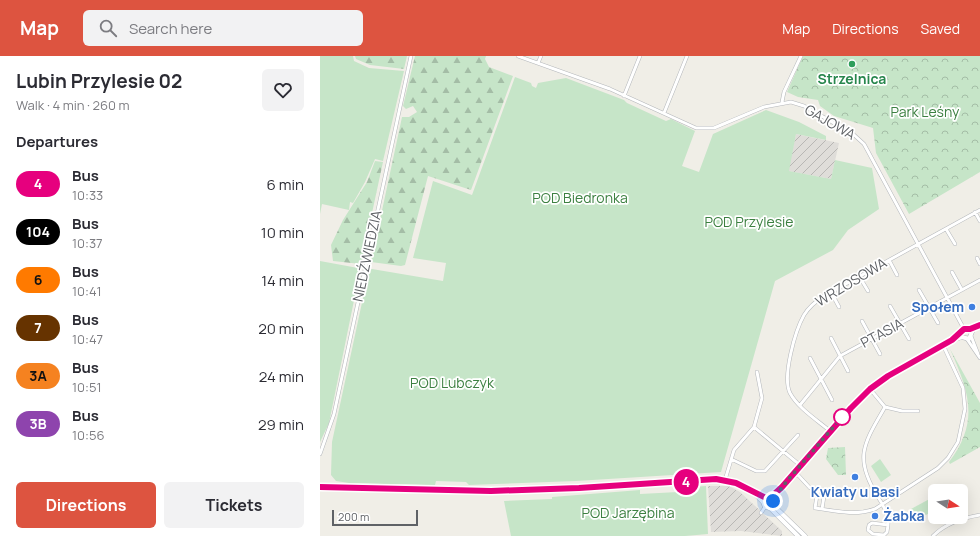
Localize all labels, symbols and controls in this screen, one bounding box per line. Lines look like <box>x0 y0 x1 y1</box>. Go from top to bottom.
search box <box>83 10 363 46</box>
text: Map <box>20 15 59 41</box>
icon: search <box>97 17 119 39</box>
text: Search here <box>129 18 212 39</box>
text: Map <box>782 19 810 38</box>
text: Directions <box>832 19 899 38</box>
text: Saved <box>921 19 960 38</box>
marker: Strzelnica <box>847 59 857 69</box>
text: Lubin Przylesie 02 <box>16 68 182 94</box>
button: heart <box>262 69 304 111</box>
place label: Strzelnica <box>818 69 886 88</box>
text: Walk · 4 min · 260 m <box>16 96 130 114</box>
street label: GAJOWA <box>801 99 859 144</box>
park label: Park Leśny <box>891 102 960 121</box>
text: Departures <box>16 131 98 152</box>
text: Bus <box>72 165 99 186</box>
text: 4 <box>34 174 42 193</box>
text: 6 min <box>267 174 304 195</box>
text: 10:33 <box>72 186 103 204</box>
park label: POD Biedronka <box>532 188 628 207</box>
street label: NIEDŹWIEDZIA <box>348 208 386 303</box>
park label: POD Przylesie <box>704 212 794 231</box>
text: Bus <box>72 213 99 234</box>
text: 104 <box>26 222 50 241</box>
text: 10 min <box>261 222 304 243</box>
text: 10:37 <box>72 234 103 252</box>
street label: WRZOSOWA <box>812 253 890 310</box>
text: Bus <box>72 261 99 282</box>
text: 6 <box>34 270 42 289</box>
text: 14 min <box>261 270 304 291</box>
text: 10:41 <box>72 282 102 300</box>
place label: Społem <box>911 297 964 316</box>
marker: Społem <box>967 302 977 312</box>
text: Bus <box>72 309 99 330</box>
street label: PTASIA <box>857 313 907 352</box>
text: 7 <box>34 318 42 337</box>
text: 20 min <box>258 318 304 339</box>
text: 10:47 <box>72 330 103 348</box>
text: Bus <box>72 357 99 378</box>
text: 3A <box>29 366 47 385</box>
text: 24 min <box>259 366 304 387</box>
park label: POD Lubczyk <box>410 373 495 392</box>
text: 10:51 <box>72 378 101 396</box>
text: Bus <box>72 405 99 426</box>
unlabelled marker <box>833 408 851 426</box>
text: 3B <box>30 414 46 433</box>
text: 29 min <box>258 414 304 435</box>
text: 10:56 <box>72 426 104 444</box>
line badge: 4 <box>673 469 699 495</box>
text: 4 <box>682 472 690 491</box>
marker: Kwiaty u Basi <box>850 472 860 482</box>
button: Directions <box>16 482 156 528</box>
button: Tickets <box>164 482 304 528</box>
place label: Kwiaty u Basi <box>811 482 899 501</box>
north arrow <box>928 484 968 524</box>
map controls <box>928 484 968 524</box>
your location <box>763 491 783 511</box>
park label: POD Jarzębina <box>582 503 674 522</box>
place label: Żabka <box>883 506 925 525</box>
scale bar <box>332 508 418 527</box>
text: 200 m <box>338 509 369 524</box>
marker: Żabka <box>870 511 880 521</box>

